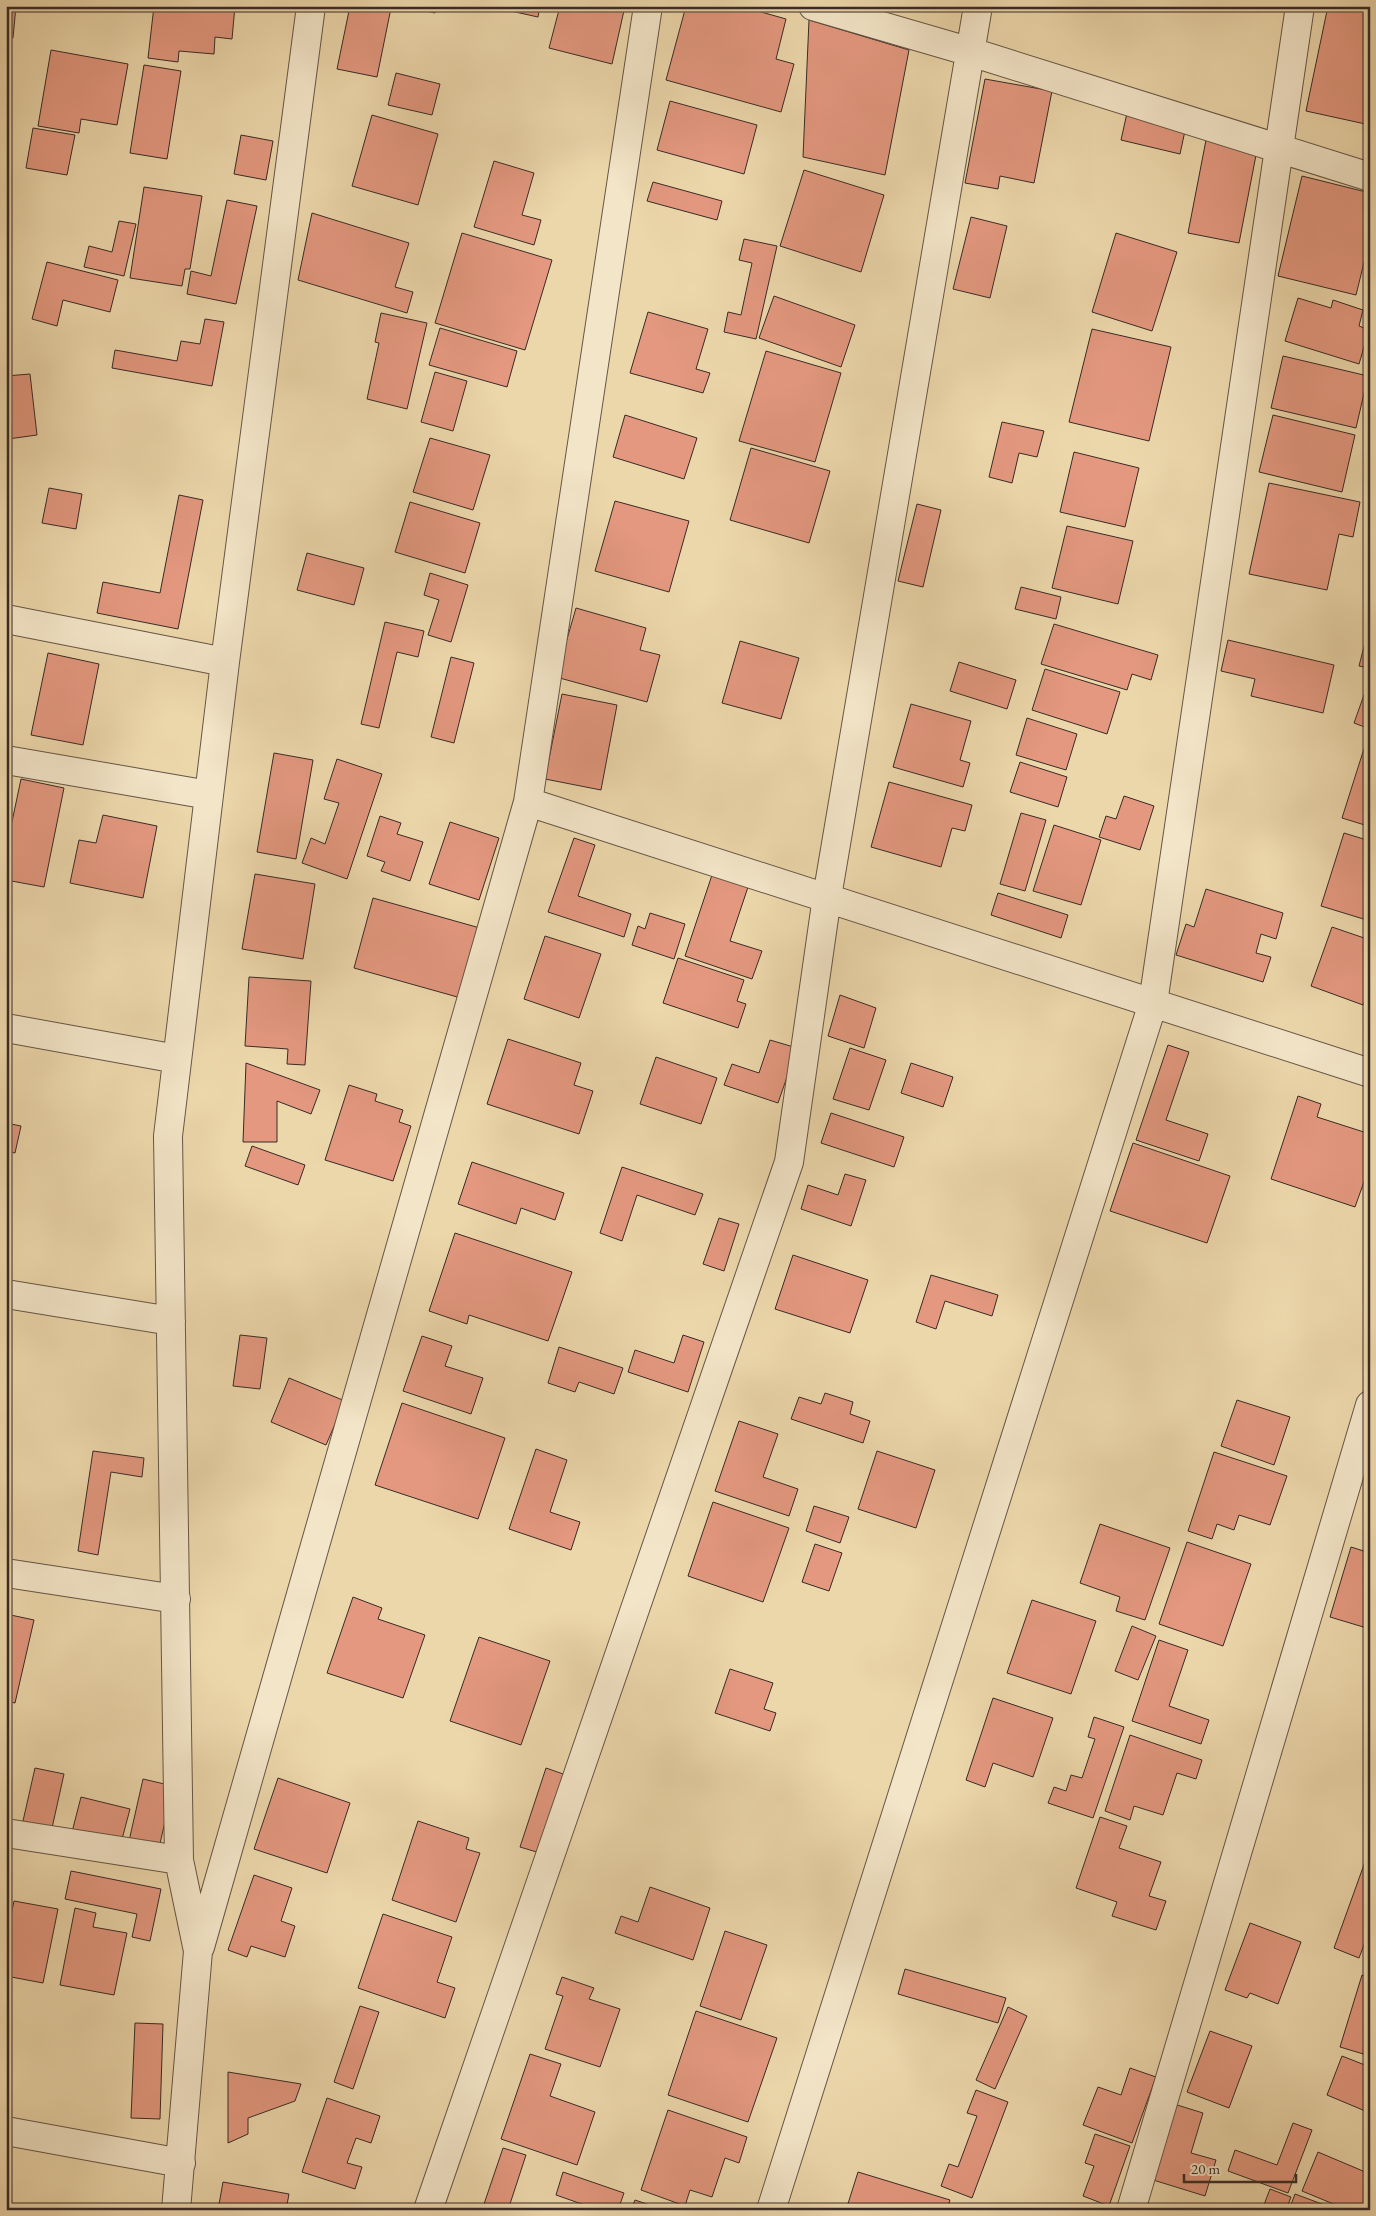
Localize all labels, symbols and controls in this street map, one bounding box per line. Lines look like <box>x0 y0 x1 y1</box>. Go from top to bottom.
scale bar <box>1184 2151 1296 2183</box>
text: 20 m <box>1191 2159 1220 2178</box>

